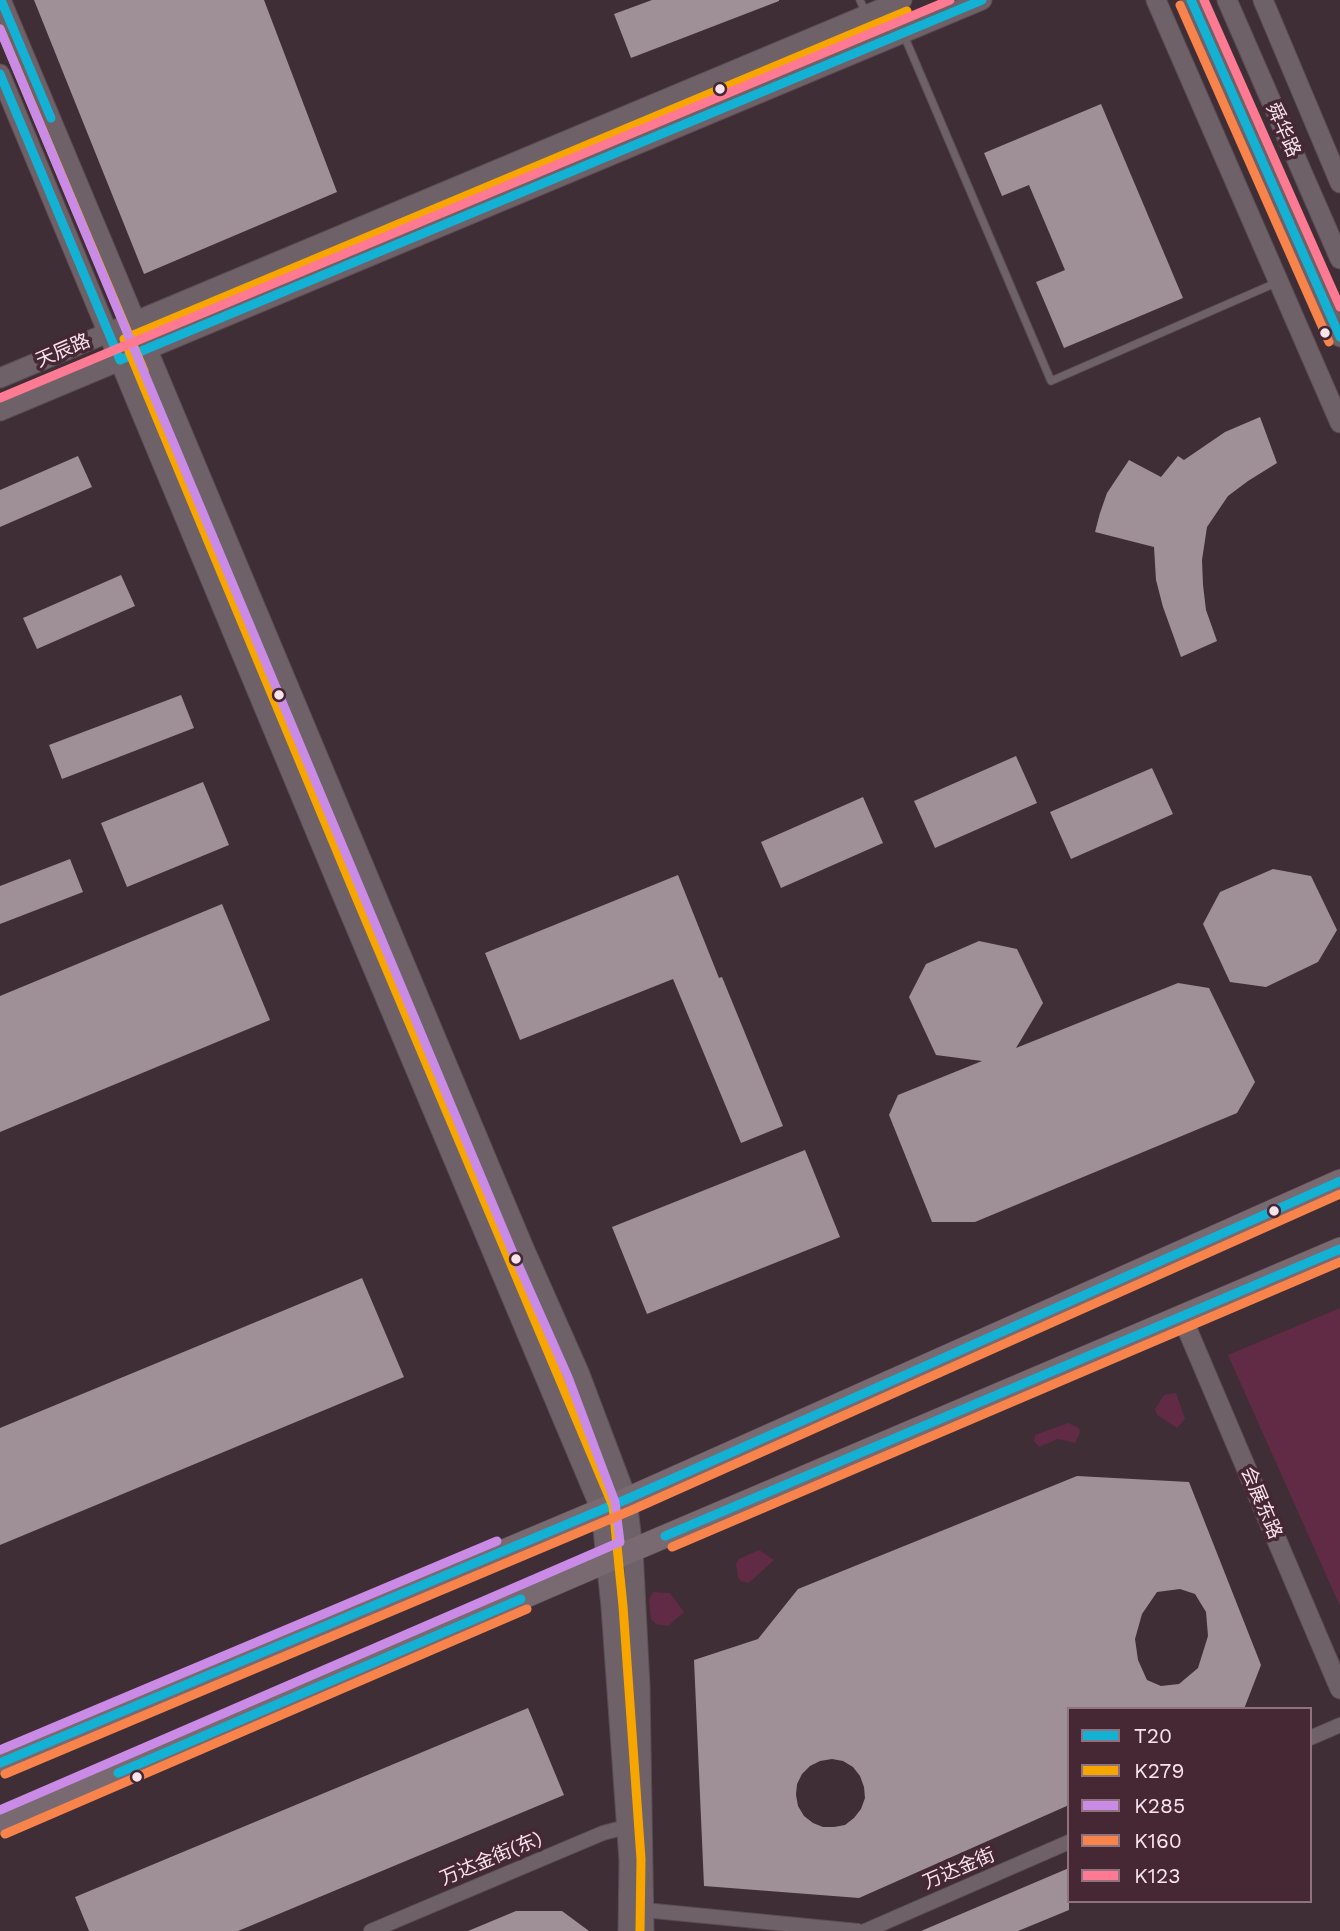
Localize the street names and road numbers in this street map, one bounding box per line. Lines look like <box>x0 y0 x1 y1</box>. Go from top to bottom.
street label: 舜华路 <box>1261 99 1305 161</box>
street label: 天辰路 <box>32 329 94 373</box>
street label: 会展东路 <box>1236 1464 1286 1542</box>
street label: 万达金街(东) <box>437 1827 545 1891</box>
street label: 万达金街 <box>920 1844 998 1894</box>

